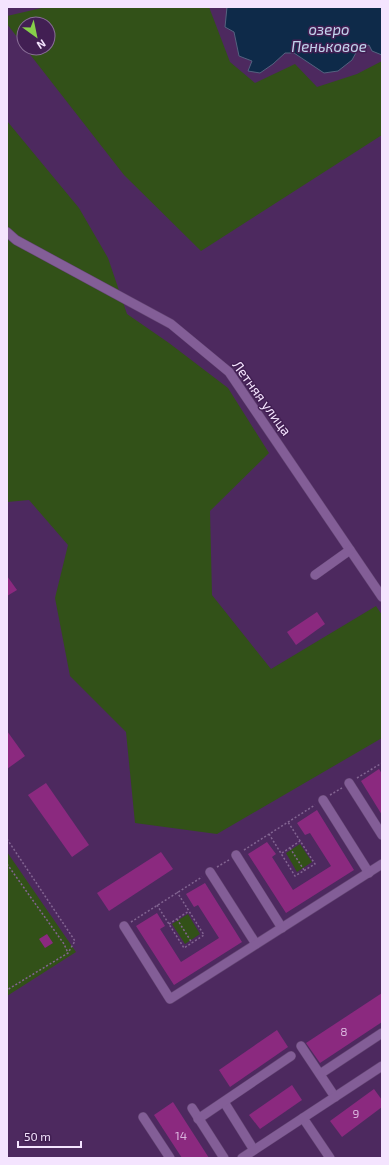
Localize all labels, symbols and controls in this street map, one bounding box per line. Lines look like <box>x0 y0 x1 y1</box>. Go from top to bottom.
north arrow <box>16 16 56 56</box>
water label: озеро Пеньковое <box>291 20 367 55</box>
text: N <box>35 37 49 52</box>
street label: Летняя улица <box>229 357 295 439</box>
house number: 8 <box>340 1024 348 1038</box>
house number: 9 <box>353 1106 360 1120</box>
scale bar <box>18 1123 81 1149</box>
house number: 14 <box>175 1128 187 1142</box>
text: 50 m <box>24 1129 51 1143</box>

